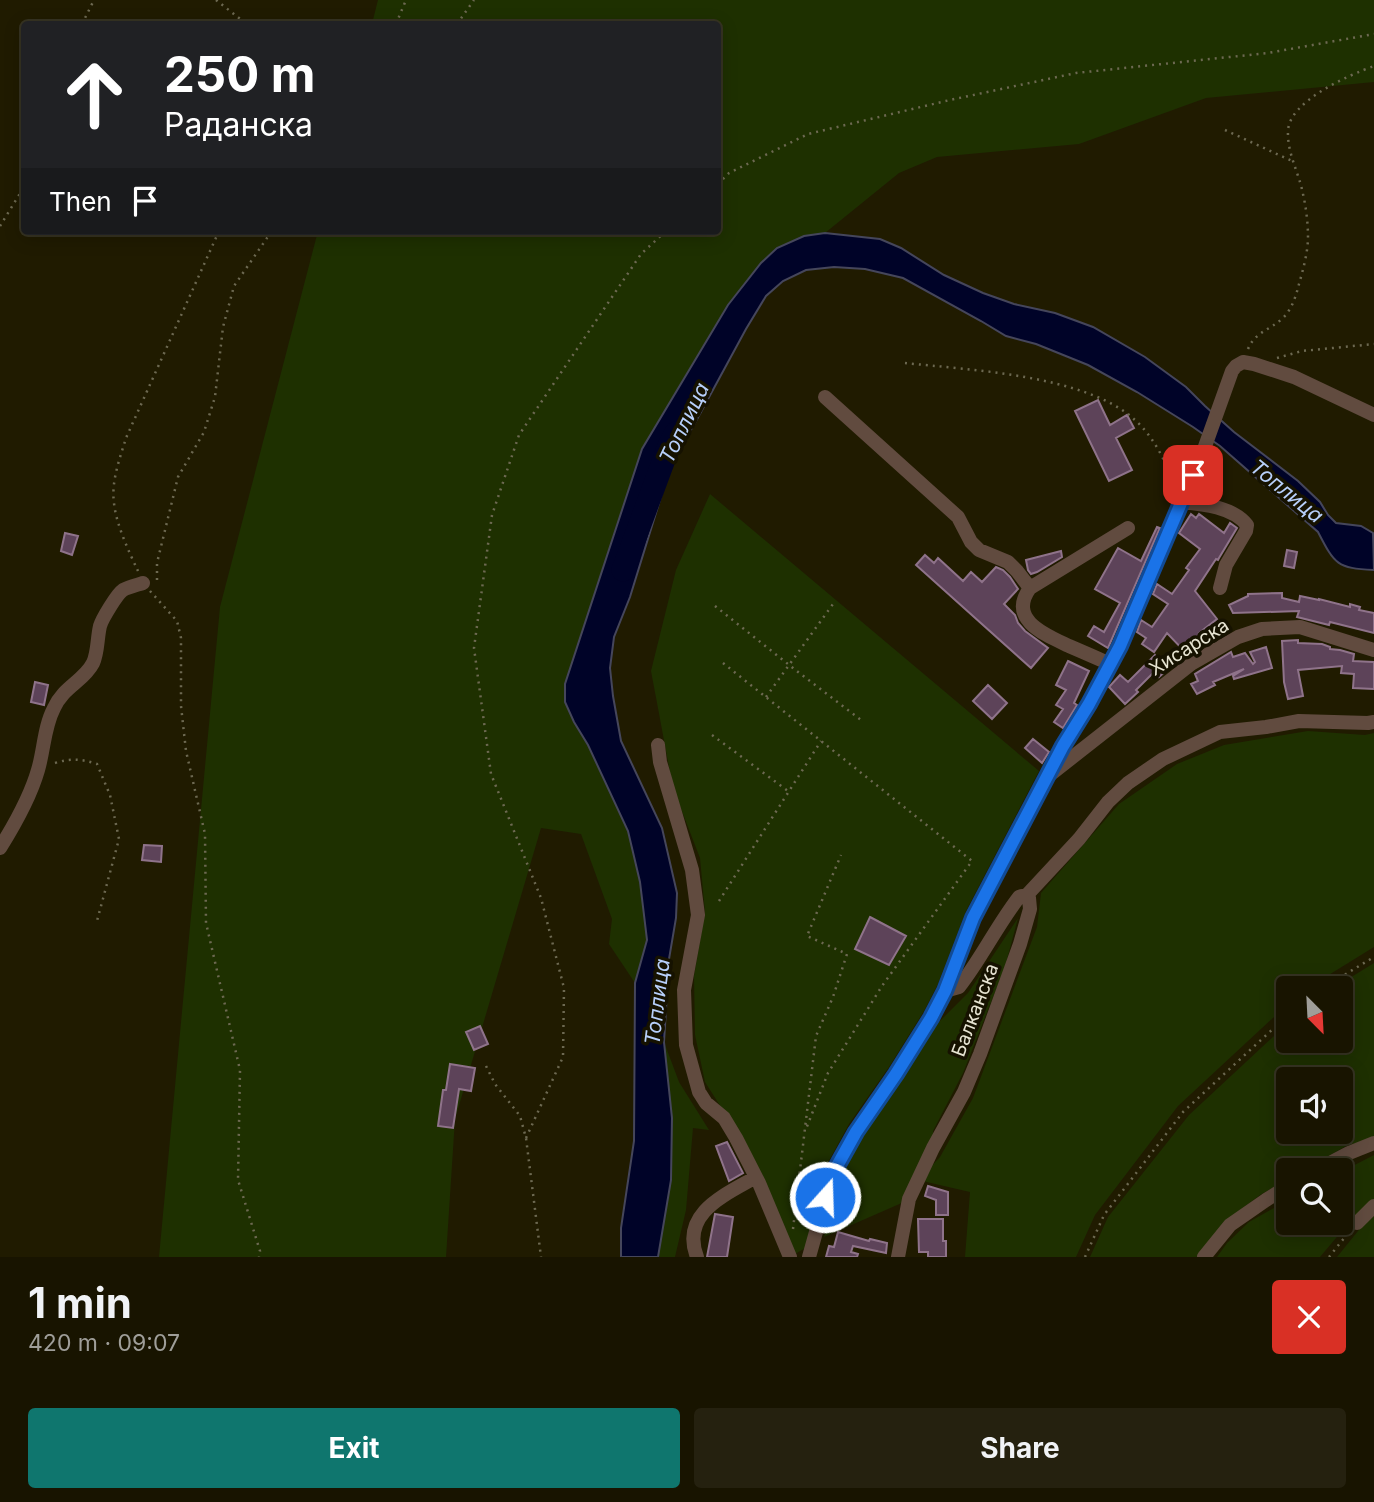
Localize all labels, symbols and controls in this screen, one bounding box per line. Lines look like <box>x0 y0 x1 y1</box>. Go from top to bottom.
text: 250 m <box>164 45 316 104</box>
icon: ahead <box>49 49 140 140</box>
text: Раданска <box>164 105 313 144</box>
icon: arrive <box>126 182 164 220</box>
text: Then <box>49 186 112 217</box>
water label: Топлица <box>654 378 714 468</box>
pin <box>1163 445 1223 505</box>
water label: Топлица <box>1245 454 1329 528</box>
icon: arrive <box>1174 456 1212 494</box>
street label: Хисарска <box>1145 614 1233 680</box>
water label: Топлица <box>639 957 675 1047</box>
street label: Балканска <box>947 960 1003 1060</box>
north arrow <box>1276 976 1353 1054</box>
map controls <box>1276 976 1353 1235</box>
button: sound <box>1276 1067 1353 1144</box>
button: search <box>1276 1158 1353 1235</box>
position arrow <box>788 1160 862 1234</box>
text: 1 min <box>28 1277 132 1328</box>
button: close <box>1272 1280 1346 1354</box>
text: 420 m · 09:07 <box>28 1329 180 1357</box>
button: Exit <box>28 1408 680 1488</box>
button: Share <box>694 1408 1346 1488</box>

